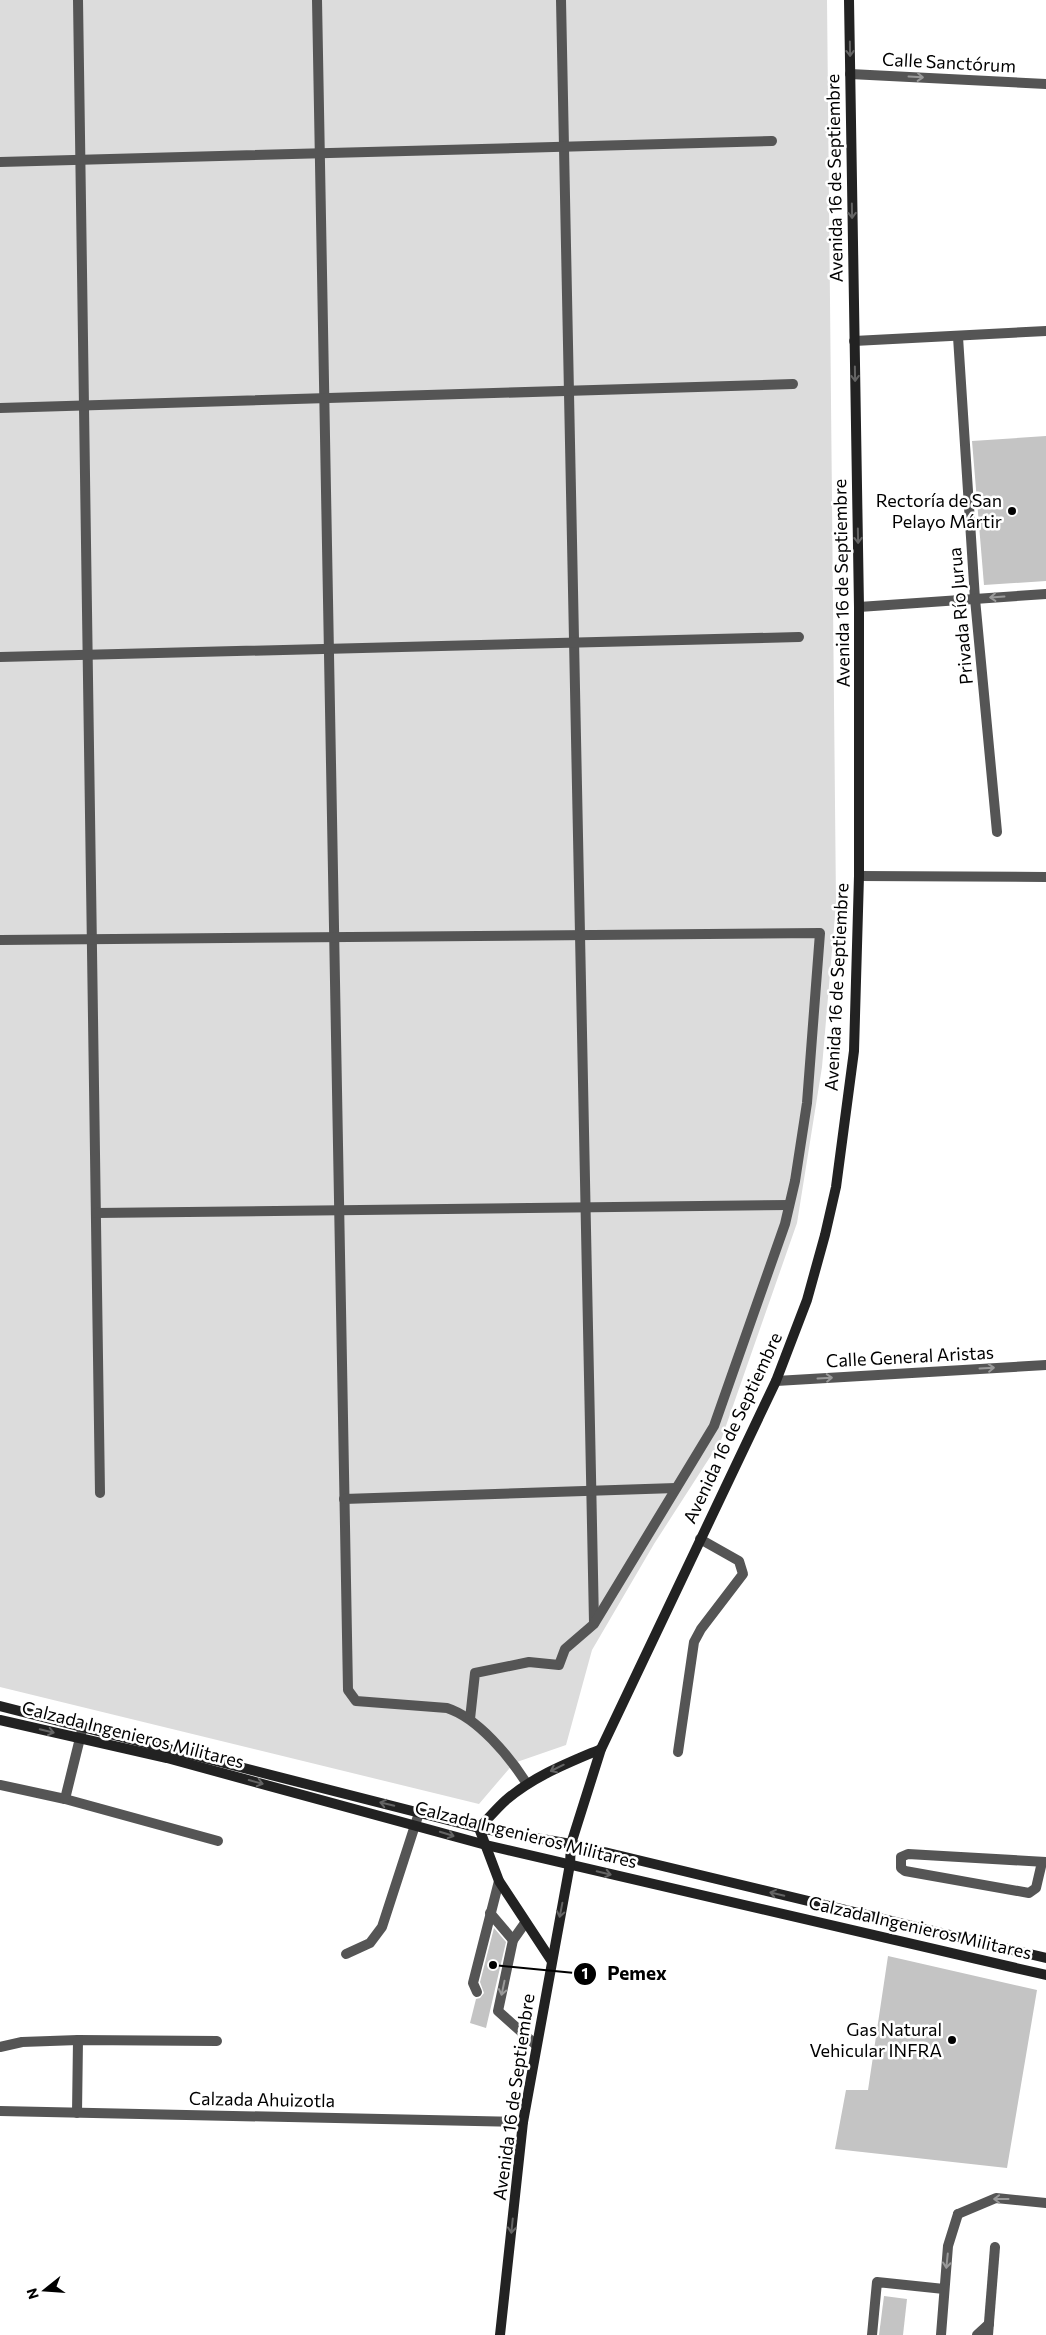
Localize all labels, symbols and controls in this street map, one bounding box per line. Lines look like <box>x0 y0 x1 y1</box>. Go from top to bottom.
one-way arrow <box>845 40 855 56</box>
street label: Calle Sanctórum <box>882 48 1017 76</box>
one-way arrow <box>908 73 924 82</box>
street label: Avenida 16 de Septiembre <box>821 74 847 282</box>
one-way arrow <box>847 202 857 219</box>
one-way arrow <box>850 365 860 381</box>
street label: Avenida 16 de Septiembre <box>828 479 854 687</box>
place label: Rectoría de San Pelayo Mártir <box>876 489 1002 532</box>
marker: Rectoría de San Pelayo Mártir <box>1006 505 1018 517</box>
one-way arrow <box>853 528 863 544</box>
street label: Privada Río Jurua <box>943 547 977 686</box>
one-way arrow <box>990 593 1006 602</box>
street label: Avenida 16 de Septiembre <box>820 882 852 1092</box>
street label: Avenida 16 de Septiembre <box>678 1328 786 1527</box>
street label: Calle General Aristas <box>825 1341 994 1371</box>
one-way arrow <box>979 1364 995 1373</box>
one-way arrow <box>817 1374 833 1383</box>
street label: Calzada Ingenieros Militares <box>20 1696 247 1772</box>
one-way arrow <box>39 1727 55 1737</box>
one-way arrow <box>549 1764 564 1774</box>
one-way arrow <box>248 1778 264 1788</box>
street label: Calzada Ingenieros Militares <box>413 1796 640 1872</box>
one-way arrow <box>379 1799 395 1808</box>
one-way arrow <box>438 1829 454 1839</box>
one-way arrow <box>596 1869 612 1878</box>
one-way arrow <box>770 1889 786 1898</box>
street label: Calzada Ingenieros Militares <box>807 1891 1034 1963</box>
one-way arrow <box>556 1901 565 1917</box>
callout: Pemex <box>573 1957 677 1991</box>
text: Pemex <box>607 1961 667 1984</box>
text: 1 <box>582 1964 588 1982</box>
one-way arrow <box>498 1980 507 1996</box>
street label: Avenida 16 de Septiembre <box>488 1992 538 2202</box>
place label: Gas Natural Vehicular INFRA <box>809 2018 942 2061</box>
marker: Gas Natural Vehicular INFRA <box>946 2034 958 2046</box>
street label: Calzada Ahuizotla <box>189 2087 335 2111</box>
one-way arrow <box>993 2194 1009 2204</box>
one-way arrow <box>507 2217 517 2233</box>
one-way arrow <box>942 2253 952 2269</box>
north arrow <box>20 2265 70 2315</box>
text: N <box>22 2286 42 2301</box>

